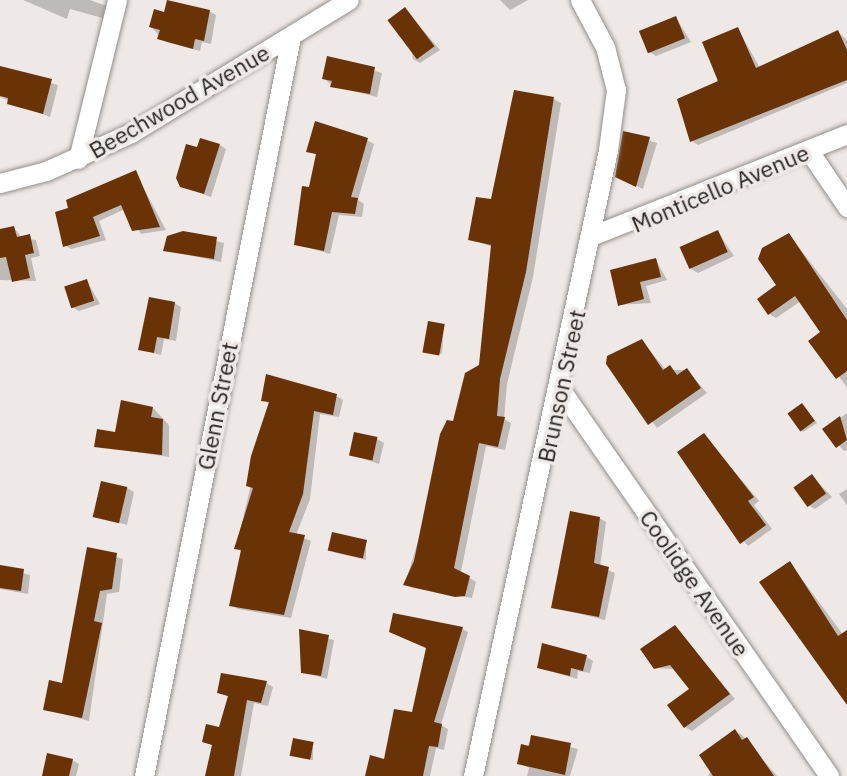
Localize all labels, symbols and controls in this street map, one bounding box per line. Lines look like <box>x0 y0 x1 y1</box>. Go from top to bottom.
street label: Beechwood Avenue <box>84 38 274 164</box>
street label: Monticello Avenue <box>627 138 813 238</box>
street label: Brunson Street <box>531 307 591 465</box>
street label: Glenn Street <box>191 340 243 472</box>
street label: Coolidge Avenue <box>634 505 756 661</box>

